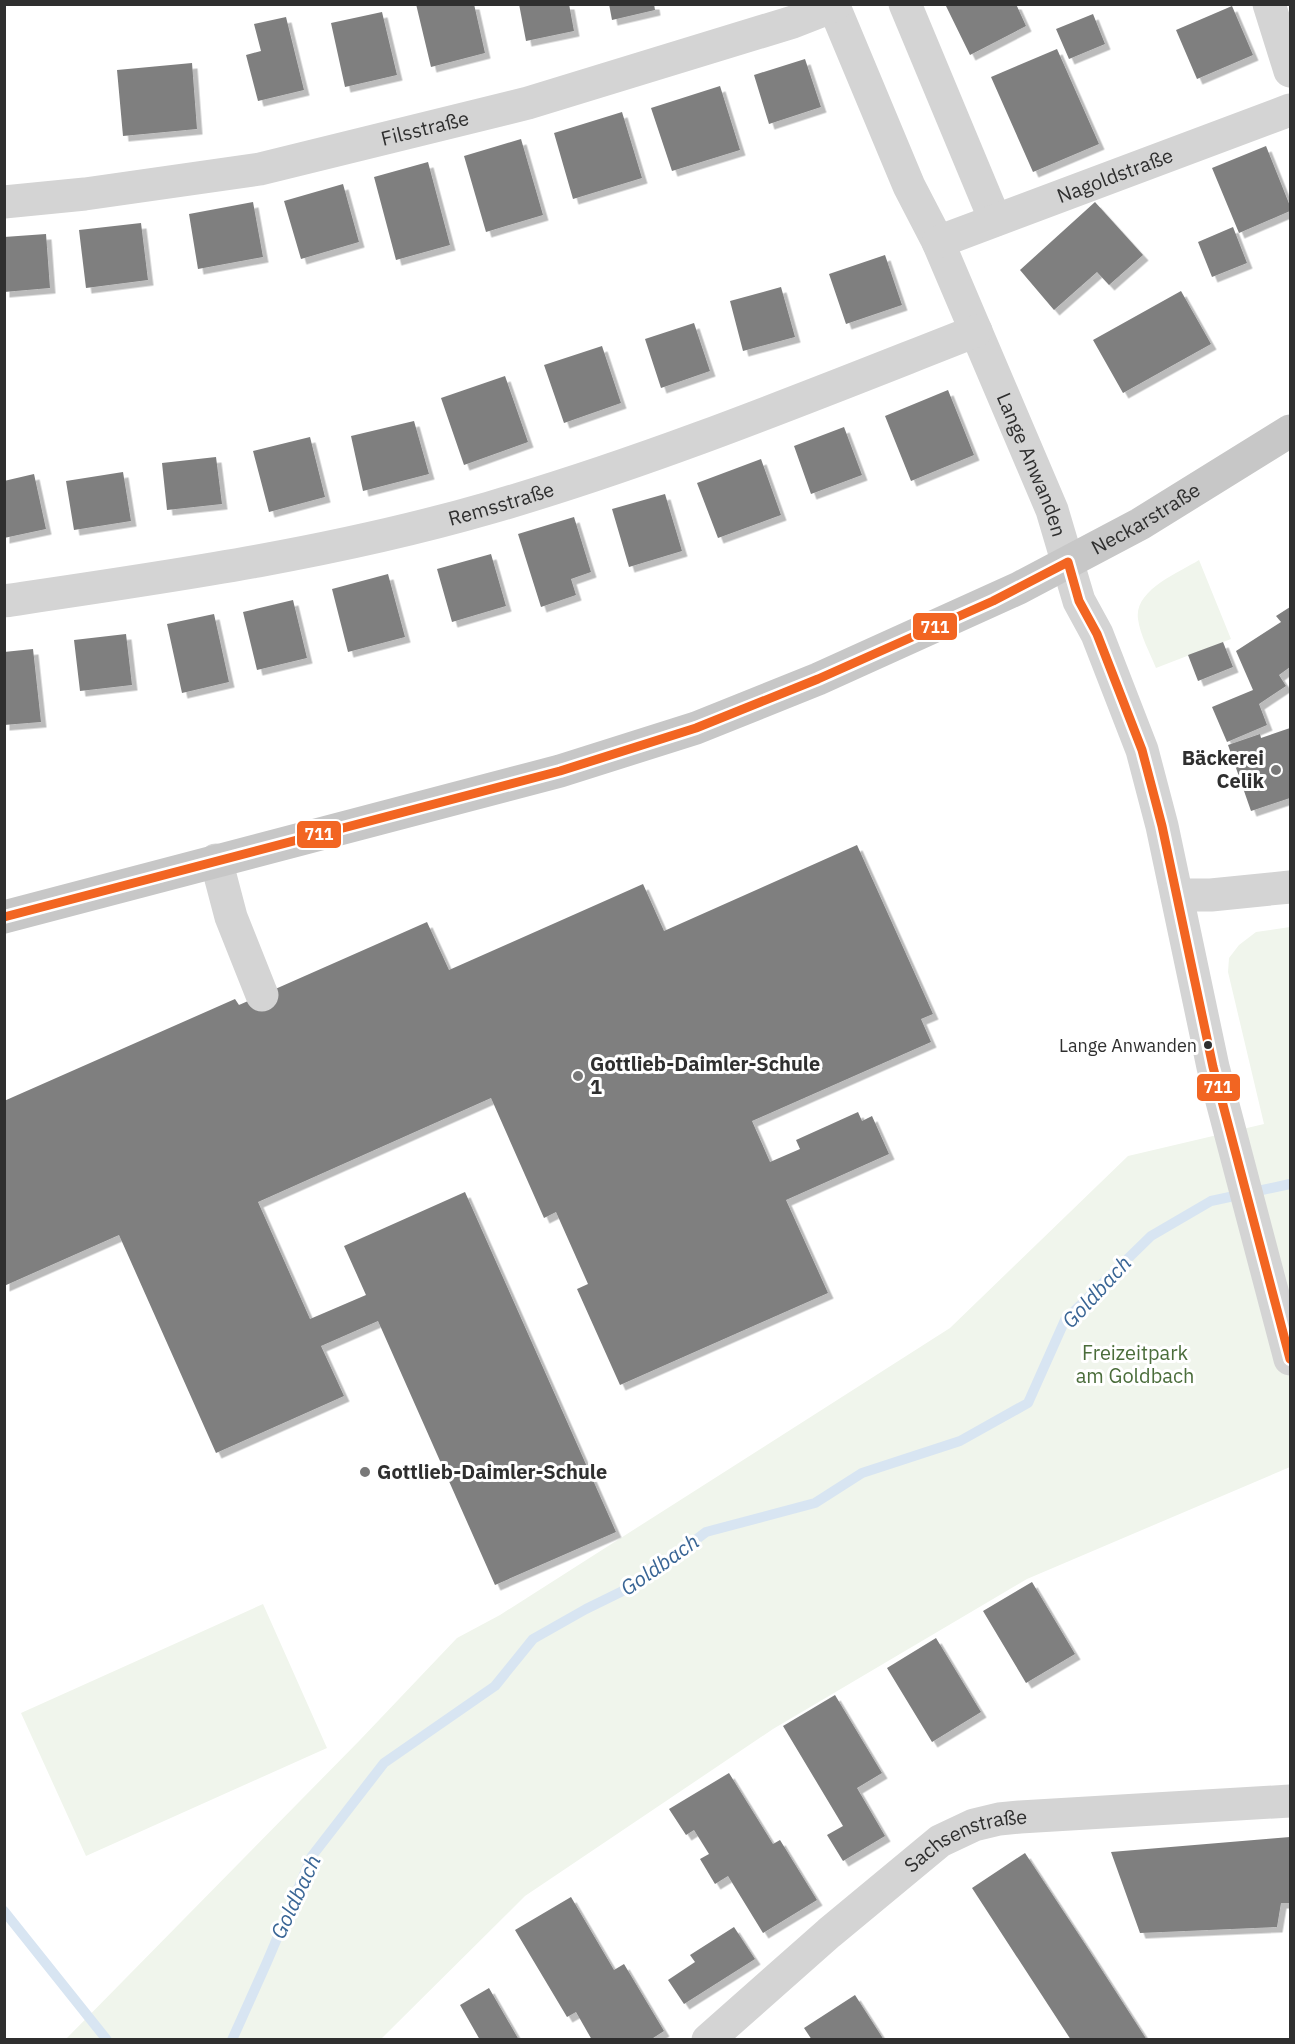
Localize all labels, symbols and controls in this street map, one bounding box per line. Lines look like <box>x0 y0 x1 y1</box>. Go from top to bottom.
street label: Filsstraße <box>378 104 472 152</box>
street label: Nagoldstraße <box>1053 141 1177 209</box>
street label: Lange Anwanden <box>991 388 1073 540</box>
street label: Remsstraße <box>445 475 557 532</box>
street label: Neckarstraße <box>1086 476 1205 561</box>
line badge: 711 <box>912 612 958 641</box>
text: 711 <box>921 617 950 637</box>
place label: Bäckerei Celik <box>1182 744 1264 794</box>
marker: Bäckerei Celik <box>1269 763 1283 777</box>
line badge: 711 <box>296 820 342 849</box>
text: 711 <box>305 824 334 844</box>
place label: Lange Anwanden <box>1059 1034 1197 1057</box>
marker: Lange Anwanden <box>1202 1039 1214 1051</box>
place label: Gottlieb-Daimler-Schule 1 <box>590 1050 820 1100</box>
marker: Gottlieb-Daimler-Schule 1 <box>571 1069 585 1083</box>
line badge: 711 <box>1196 1073 1241 1102</box>
text: 711 <box>1204 1077 1233 1097</box>
water label: Goldbach <box>1055 1249 1137 1334</box>
park label: Freizeitpark am Goldbach <box>1076 1339 1194 1389</box>
place label: Gottlieb-Daimler-Schule <box>377 1458 607 1485</box>
marker: Gottlieb-Daimler-Schule <box>358 1465 372 1479</box>
water label: Goldbach <box>615 1527 704 1601</box>
street label: Sachsenstraße <box>898 1803 1028 1878</box>
water label: Goldbach <box>263 1850 327 1943</box>

